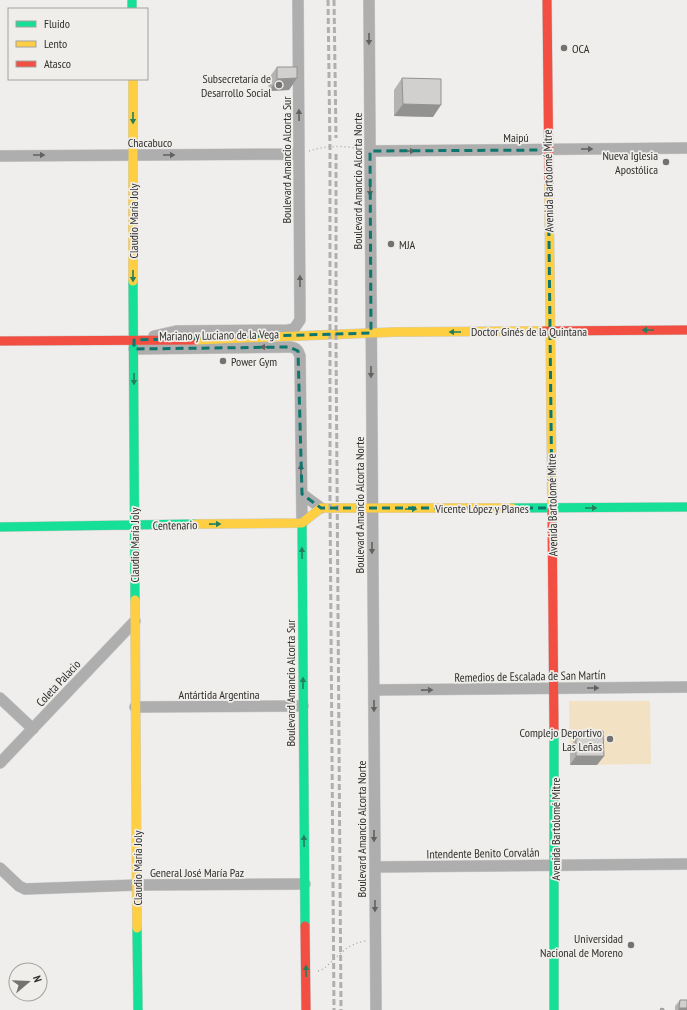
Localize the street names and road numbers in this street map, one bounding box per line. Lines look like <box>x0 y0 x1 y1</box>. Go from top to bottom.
street label: Boulevard Amancio Alcorta Sur <box>279 96 294 224</box>
street label: Boulevard Amancio Alcorta Norte <box>350 113 365 249</box>
street label: Avenida Bartolomé Mitre <box>540 129 556 233</box>
street label: Maipú <box>503 130 529 145</box>
street label: Chacabuco <box>128 135 172 150</box>
street label: Claudio María Joly <box>126 183 141 258</box>
street label: Doctor Ginés de la Quintana <box>471 324 587 339</box>
street label: Mariano y Luciano de la Vega <box>159 326 279 344</box>
street label: Boulevard Amancio Alcorta Norte <box>352 437 367 573</box>
street label: Avenida Bartolomé Mitre <box>544 453 560 557</box>
street label: Vicente López y Planes <box>434 501 529 516</box>
street label: Claudio María Joly <box>127 507 142 582</box>
street label: Centenario <box>153 517 197 533</box>
street label: Boulevard Amancio Alcorta Sur <box>283 619 298 747</box>
street label: Coleta Palacio <box>33 657 83 709</box>
street label: Remedios de Escalada de San Martín <box>454 667 606 685</box>
street label: Antártida Argentina <box>178 687 260 702</box>
street label: Boulevard Amancio Alcorta Norte <box>354 761 369 897</box>
street label: Avenida Bartolomé Mitre <box>548 778 563 880</box>
street label: Claudio María Joly <box>130 830 145 905</box>
street label: Intendente Benito Corvalán <box>426 845 540 861</box>
street label: General José María Paz <box>150 865 244 880</box>

